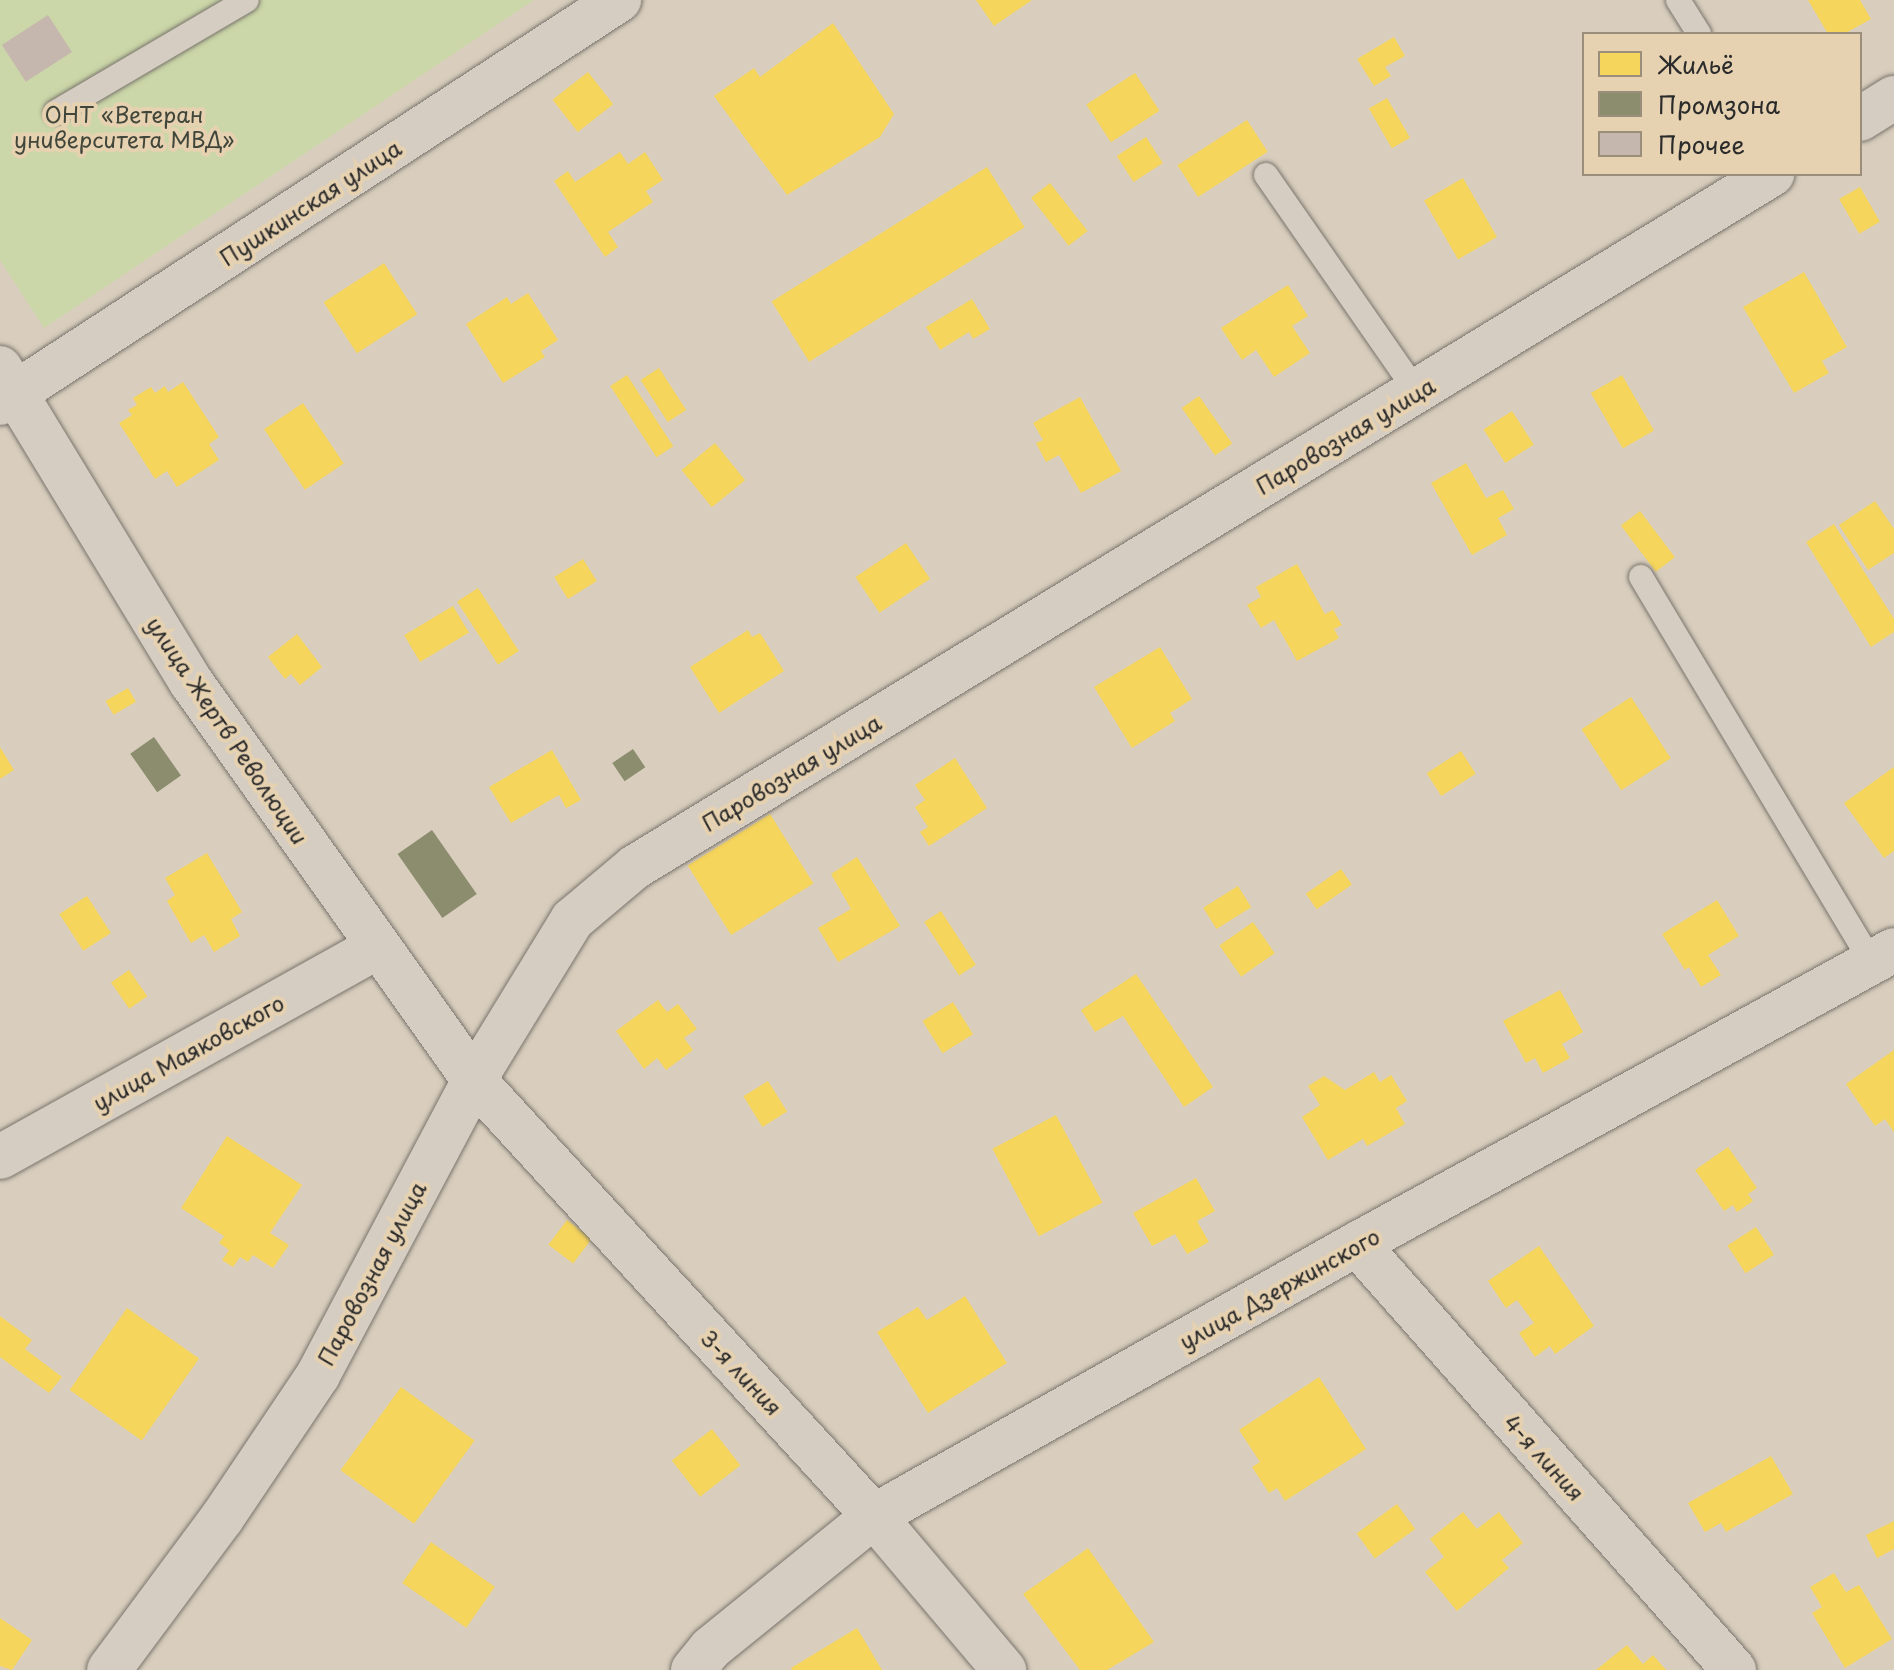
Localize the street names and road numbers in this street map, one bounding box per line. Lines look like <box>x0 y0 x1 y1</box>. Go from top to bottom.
street label: Пушкинская улица <box>214 133 406 271</box>
street label: Паровозная улица <box>1250 371 1440 499</box>
street label: улица Жертв Революции <box>141 611 315 849</box>
street label: Паровозная улица <box>696 708 886 836</box>
street label: улица Маяковского <box>87 988 289 1116</box>
street label: Паровозная улица <box>311 1176 431 1370</box>
street label: улица Дзержинского <box>1174 1222 1384 1354</box>
street label: 3-я линия <box>696 1324 788 1420</box>
street label: 4-я линия <box>1499 1408 1591 1506</box>

